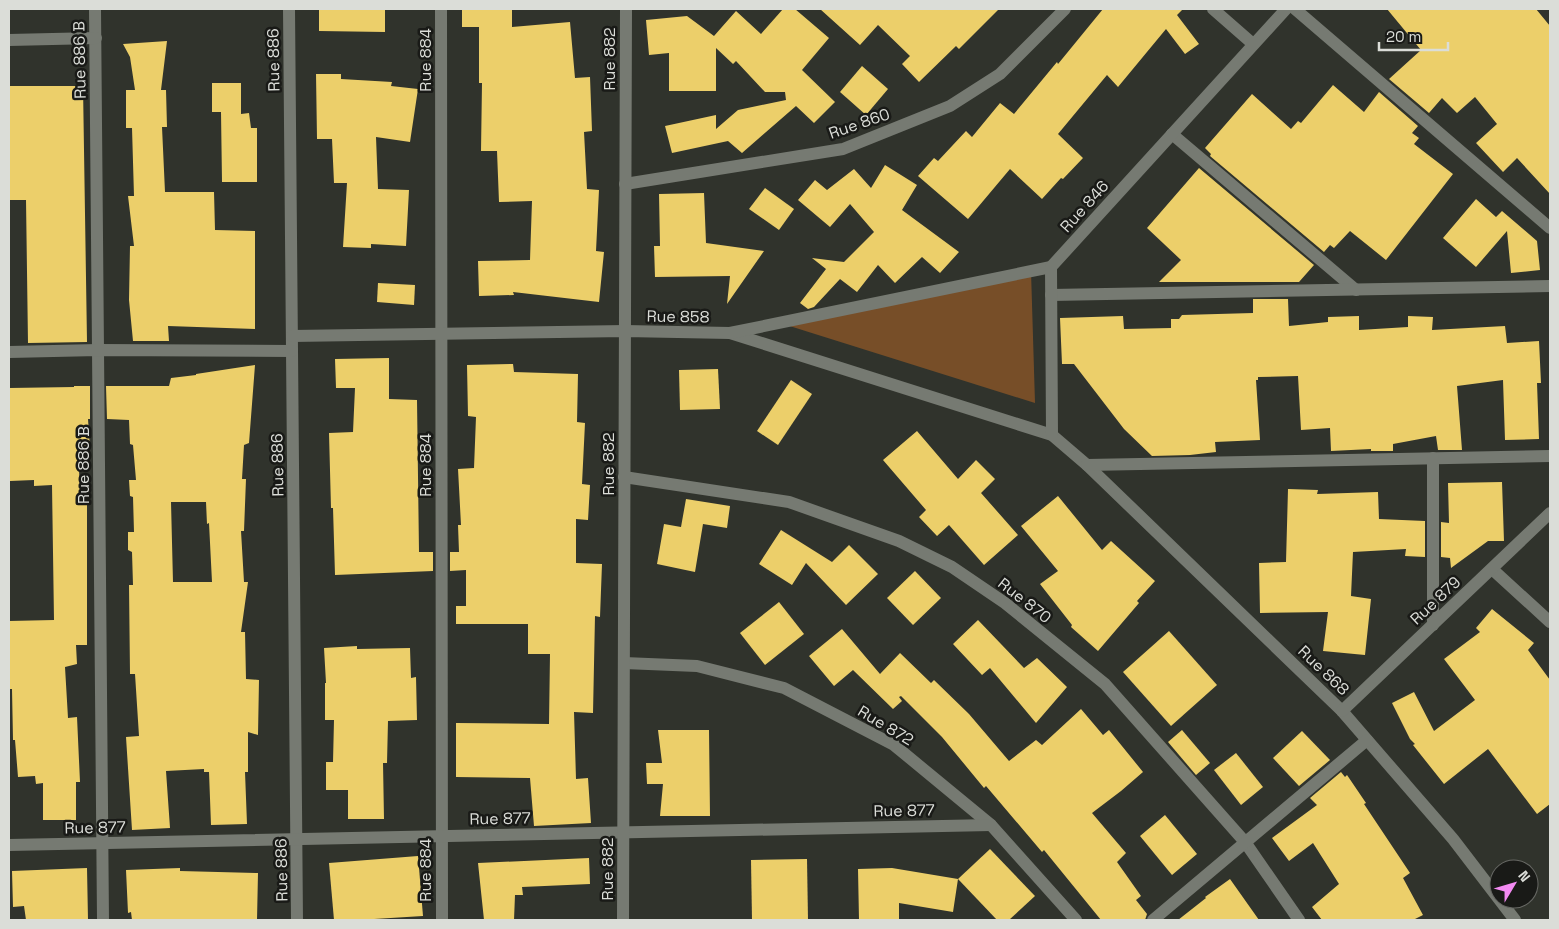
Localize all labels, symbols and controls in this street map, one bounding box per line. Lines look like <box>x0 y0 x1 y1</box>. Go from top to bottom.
scale bar <box>1379 20 1448 52</box>
street label: Rue 886 B <box>68 21 91 99</box>
street label: Rue 882 <box>599 27 620 91</box>
text: 20 m <box>1386 27 1421 46</box>
street label: Rue 886 <box>262 28 285 92</box>
street label: Rue 884 <box>415 28 436 92</box>
street label: Rue 860 <box>826 103 893 144</box>
street label: Rue 846 <box>1055 176 1113 237</box>
street label: Rue 858 <box>646 305 710 328</box>
street label: Rue 886 B <box>73 426 94 504</box>
street label: Rue 882 <box>598 432 619 496</box>
street label: Rue 886 <box>266 433 289 497</box>
street label: Rue 884 <box>415 433 436 497</box>
street label: Rue 879 <box>1405 572 1465 629</box>
street label: Rue 870 <box>994 573 1056 628</box>
street label: Rue 868 <box>1294 641 1354 700</box>
street label: Rue 872 <box>854 701 918 750</box>
street label: Rue 877 <box>873 799 935 822</box>
street label: Rue 877 <box>469 807 531 830</box>
street label: Rue 877 <box>64 816 126 839</box>
street label: Rue 882 <box>597 837 618 901</box>
street label: Rue 886 <box>270 838 293 902</box>
street label: Rue 884 <box>415 838 436 902</box>
north arrow <box>1489 859 1539 909</box>
text: N <box>1514 867 1534 885</box>

